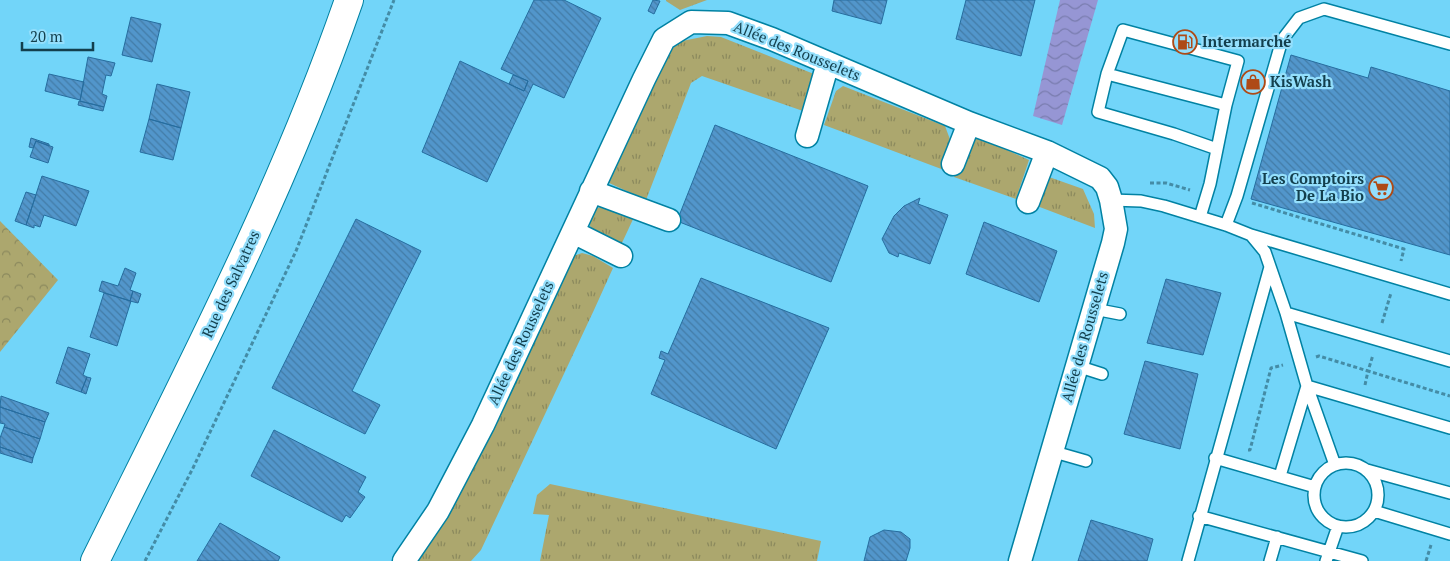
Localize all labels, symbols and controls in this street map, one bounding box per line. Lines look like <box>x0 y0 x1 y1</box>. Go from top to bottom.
street label: Allée des Rousselets <box>731 16 864 85</box>
scale bar <box>22 20 94 52</box>
text: 20 m <box>30 26 63 46</box>
fuel station icon: Intermarché <box>1172 29 1198 55</box>
place label: Intermarché <box>1202 31 1291 51</box>
shop icon: KisWash <box>1240 69 1266 95</box>
place label: KisWash <box>1270 71 1332 91</box>
place label: Les Comptoirs De La Bio <box>1262 168 1364 205</box>
supermarket icon: Les Comptoirs De La Bio <box>1368 175 1394 201</box>
street label: Rue des Salvatres <box>197 227 264 340</box>
street label: Allée des Rousselets <box>1056 269 1112 404</box>
street label: Allée des Rousselets <box>483 277 558 408</box>

